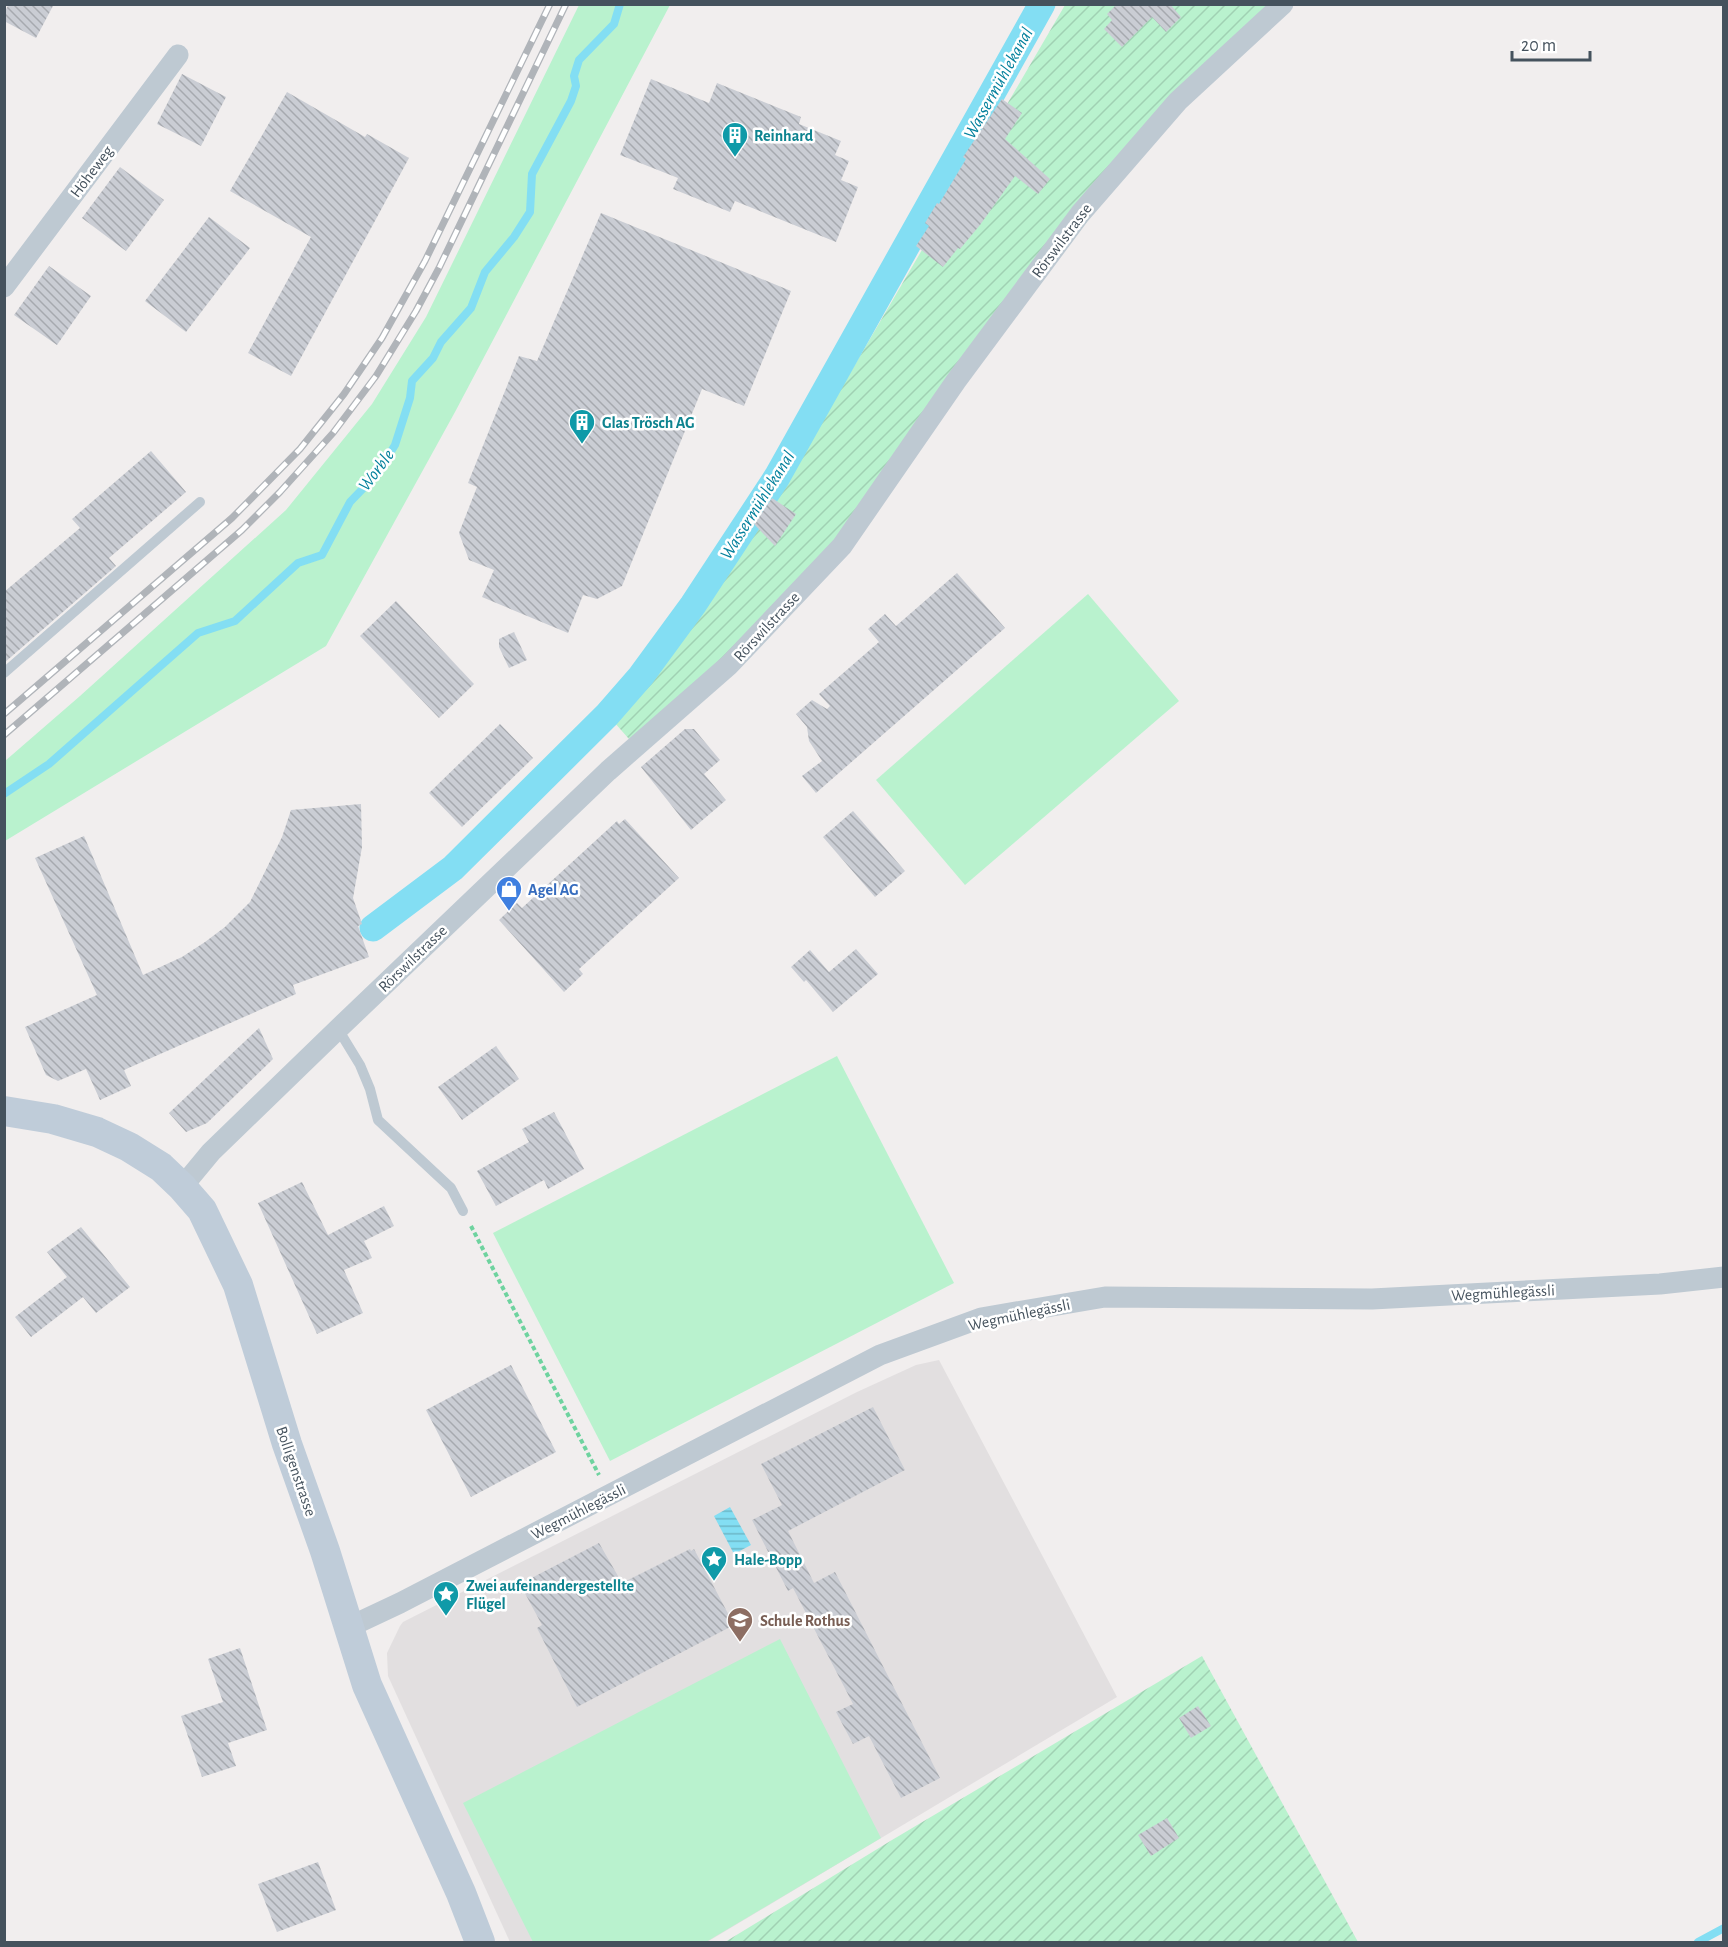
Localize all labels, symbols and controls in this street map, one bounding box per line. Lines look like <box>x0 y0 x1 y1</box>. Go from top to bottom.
scale bar <box>1512 24 1590 62</box>
water label: Wassermühlekanal <box>961 25 1037 142</box>
text: 20 m <box>1521 37 1556 55</box>
building icon: Reinhard <box>720 120 750 158</box>
place label: Reinhard <box>754 128 814 144</box>
street label: Höheweg <box>67 143 116 200</box>
street label: Rörswilstrasse <box>1029 201 1095 281</box>
building icon: Glas Trösch AG <box>567 407 597 445</box>
place label: Glas Trösch AG <box>602 415 695 431</box>
water label: Worble <box>356 446 398 495</box>
water label: Wassermühlekanal <box>717 448 798 563</box>
street label: Rörswilstrasse <box>731 589 803 664</box>
shop icon: Agel AG <box>494 874 524 912</box>
place label: Agel AG <box>528 882 579 898</box>
street label: Rörswilstrasse <box>375 922 450 995</box>
street label: Wegmühlegässli <box>1451 1282 1555 1304</box>
street label: Wegmühlegässli <box>967 1296 1072 1334</box>
street label: Bolligenstrasse <box>273 1424 319 1518</box>
street label: Wegmühlegässli <box>529 1481 628 1543</box>
place icon: Hale-Bopp <box>699 1544 729 1582</box>
place label: Hale-Bopp <box>734 1552 802 1568</box>
place label: Zwei aufeinandergestellte Flügel <box>466 1578 634 1612</box>
place icon: Zwei aufeinandergestellte Flügel <box>431 1579 461 1617</box>
school or university icon: Schule Rothus <box>725 1605 755 1643</box>
place label: Schule Rothus <box>760 1613 850 1629</box>

